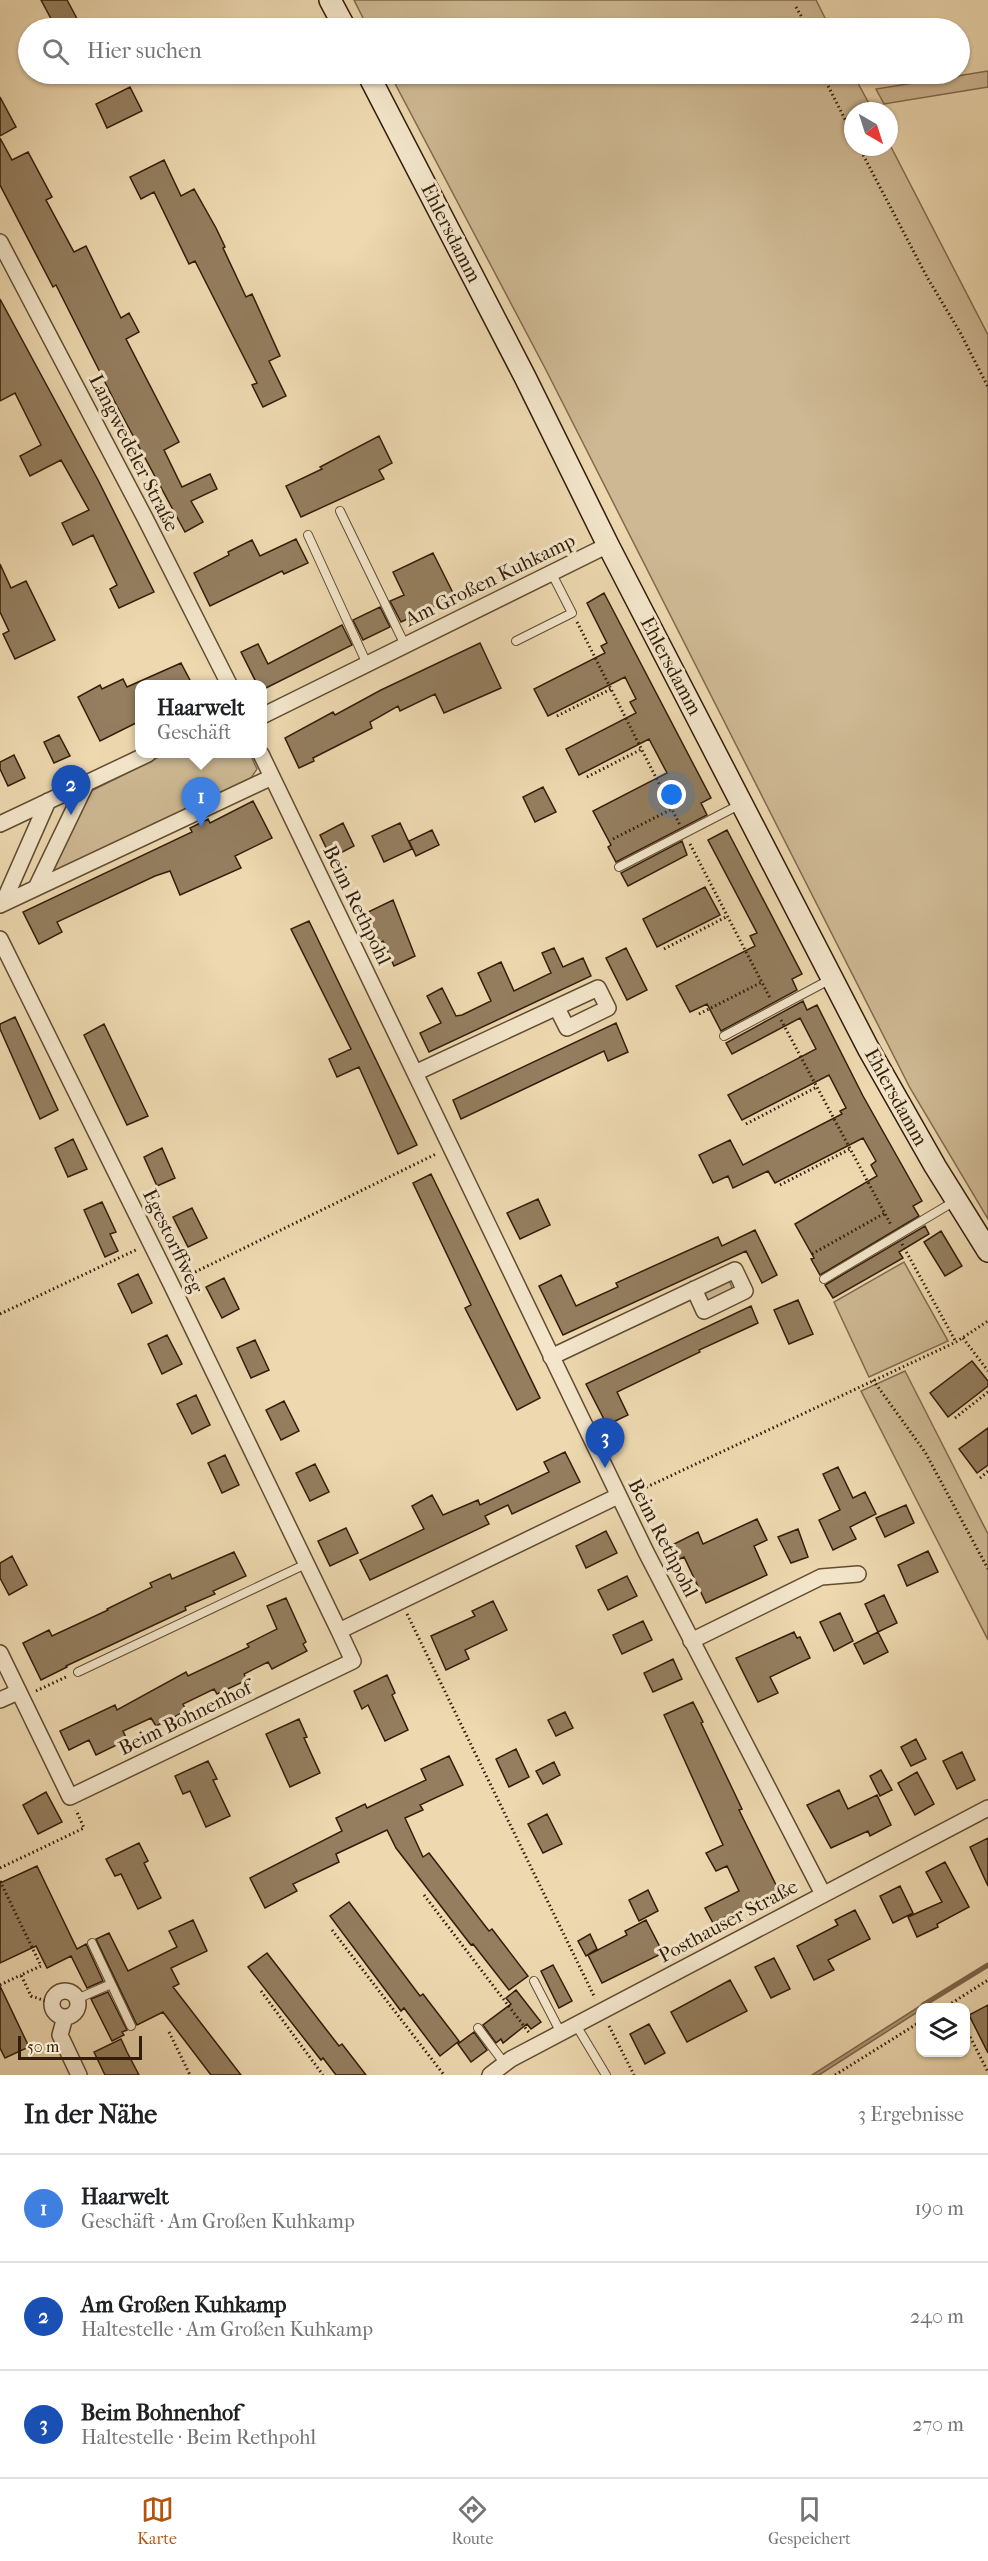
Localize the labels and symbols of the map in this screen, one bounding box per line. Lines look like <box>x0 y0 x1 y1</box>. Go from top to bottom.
north arrow <box>844 102 898 156</box>
street label: Ehlersdamm <box>416 180 486 287</box>
street label: Langwedeler Straße <box>84 371 184 536</box>
street label: Am Großen Kuhkamp <box>400 529 579 632</box>
street label: Ehlersdamm <box>635 613 707 719</box>
pin: 2 <box>52 766 90 815</box>
pin: 1 <box>182 778 220 827</box>
your location <box>657 780 686 809</box>
street label: Beim Rethpohl <box>318 842 396 969</box>
street label: Ehlersdamm <box>860 1044 932 1150</box>
street label: Egestorffweg <box>138 1185 208 1297</box>
pin: 3 <box>586 1418 624 1468</box>
street label: Beim Rethpohl <box>623 1475 703 1601</box>
street label: Beim Bohnenhof <box>115 1674 259 1760</box>
street label: Posthauser Straße <box>655 1875 802 1967</box>
scale bar <box>18 2033 142 2060</box>

